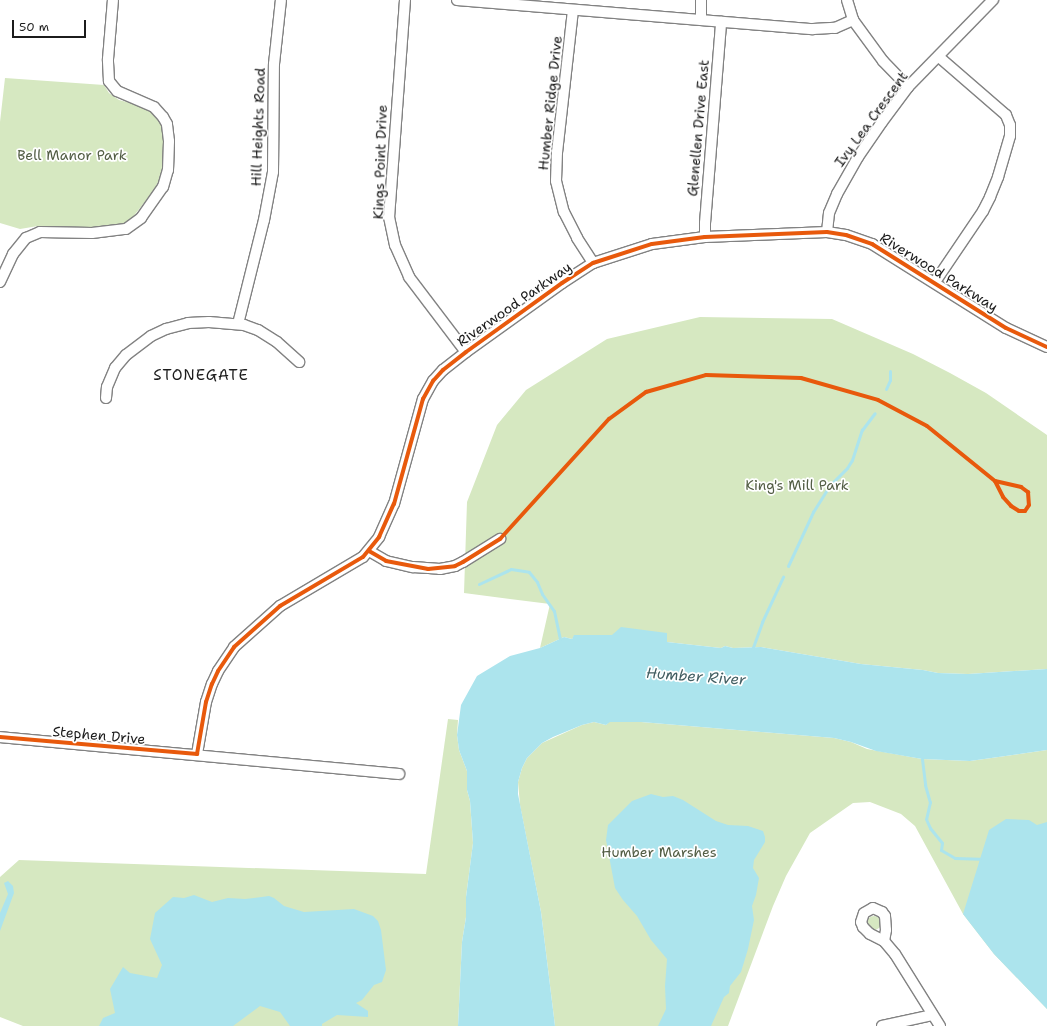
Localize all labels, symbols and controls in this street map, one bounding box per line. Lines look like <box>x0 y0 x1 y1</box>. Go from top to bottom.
scale bar <box>14 12 88 38</box>
text: 50 m <box>19 19 49 35</box>
street label: Humber Ridge Drive <box>535 35 565 171</box>
street label: Glenellen Drive East <box>684 59 712 197</box>
street label: Hill Heights Road <box>248 67 268 187</box>
street label: Ivy Lea Crescent <box>831 68 911 170</box>
street label: Kings Point Drive <box>370 104 390 220</box>
park label: Bell Manor Park <box>17 147 127 163</box>
street label: Riverwood Parkway <box>877 229 1001 315</box>
street label: Riverwood Parkway <box>454 258 574 350</box>
district label: STONEGATE <box>153 367 249 385</box>
park label: King's Mill Park <box>745 477 849 493</box>
water label: Humber River <box>645 665 747 689</box>
street label: Stephen Drive <box>52 723 146 747</box>
park label: Humber Marshes <box>601 844 717 860</box>

